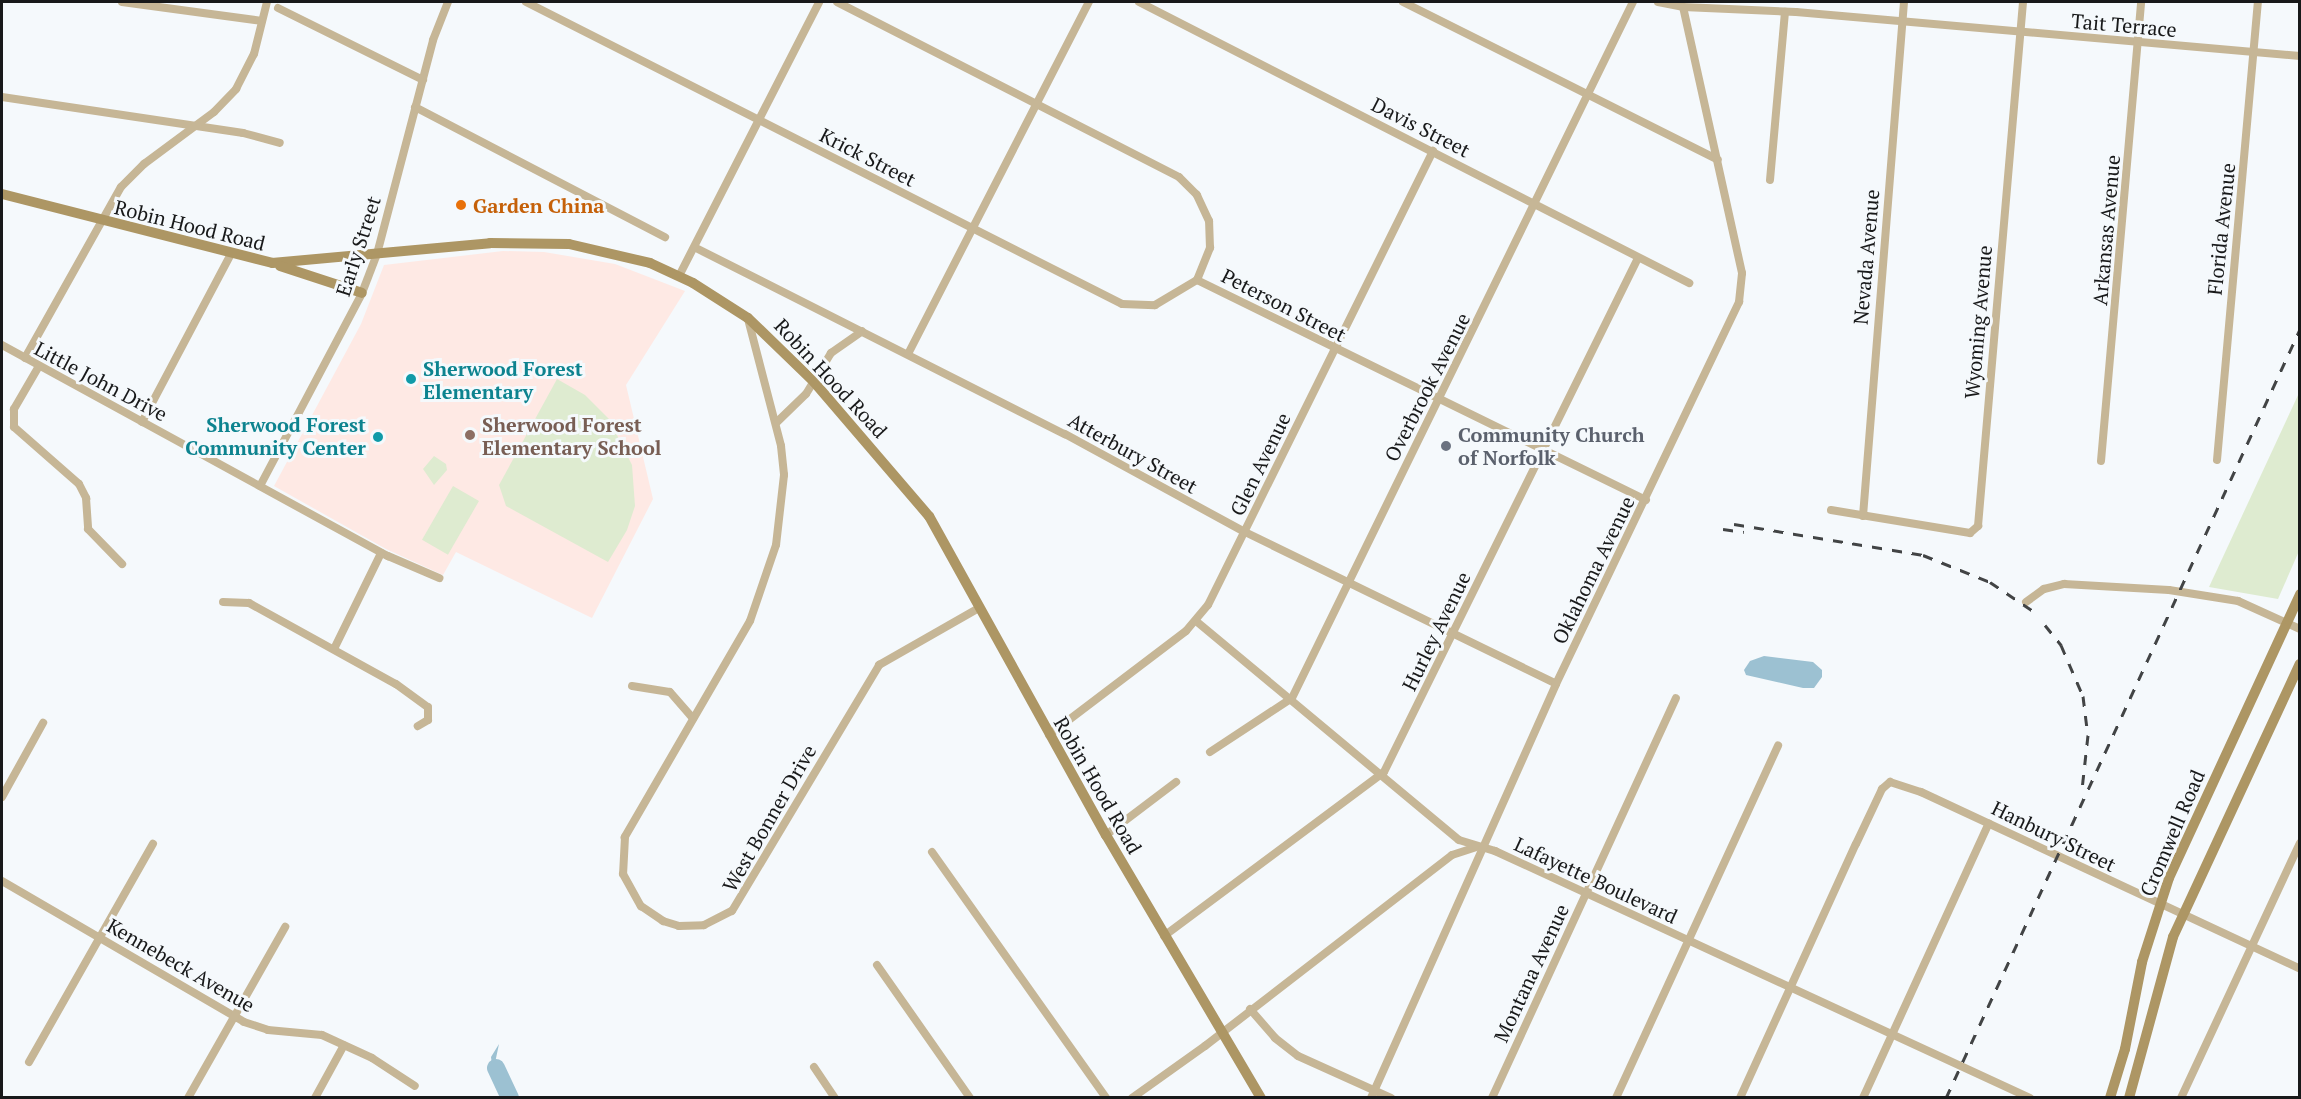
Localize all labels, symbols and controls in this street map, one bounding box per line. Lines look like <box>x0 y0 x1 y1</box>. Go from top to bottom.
street label: Tait Terrace <box>2070 8 2178 42</box>
street label: Davis Street <box>1368 92 1474 162</box>
street label: Krick Street <box>816 123 920 191</box>
street label: Arkansas Avenue <box>2087 154 2125 306</box>
street label: Florida Avenue <box>2202 162 2240 296</box>
street label: Nevada Avenue <box>1848 188 1884 326</box>
street label: Early Street <box>331 193 385 299</box>
place label: Garden China <box>473 193 604 217</box>
street label: Robin Hood Road <box>112 195 268 255</box>
marker: Garden China <box>454 198 468 212</box>
street label: Wyoming Avenue <box>1959 244 1997 400</box>
street label: Peterson Street <box>1218 263 1350 347</box>
street label: Overbrook Avenue <box>1379 309 1475 465</box>
street label: Robin Hood Road <box>770 313 892 443</box>
street label: Little John Drive <box>31 336 171 426</box>
place label: Sherwood Forest Elementary <box>423 356 583 403</box>
marker: Sherwood Forest Elementary <box>404 372 418 386</box>
street label: Atterbury Street <box>1064 408 1202 498</box>
street label: Glen Avenue <box>1225 408 1295 520</box>
place label: Sherwood Forest Elementary School <box>482 412 661 459</box>
place label: Sherwood Forest Community Center <box>185 413 366 460</box>
place label: Community Church of Norfolk <box>1458 422 1645 469</box>
marker: Sherwood Forest Elementary School <box>463 428 477 442</box>
marker: Sherwood Forest Community Center <box>371 430 385 444</box>
marker: Community Church of Norfolk <box>1439 439 1453 453</box>
street label: Oklahoma Avenue <box>1547 492 1639 648</box>
street label: Hurley Avenue <box>1397 567 1475 695</box>
street label: Robin Hood Road <box>1049 712 1147 858</box>
street label: West Bonner Drive <box>717 740 821 896</box>
street label: Cromwell Road <box>2135 766 2209 900</box>
street label: Hanbury Street <box>1988 796 2120 876</box>
street label: Lafayette Boulevard <box>1511 832 1681 928</box>
street label: Montana Avenue <box>1488 900 1574 1046</box>
street label: Kennebeck Avenue <box>103 913 259 1017</box>

